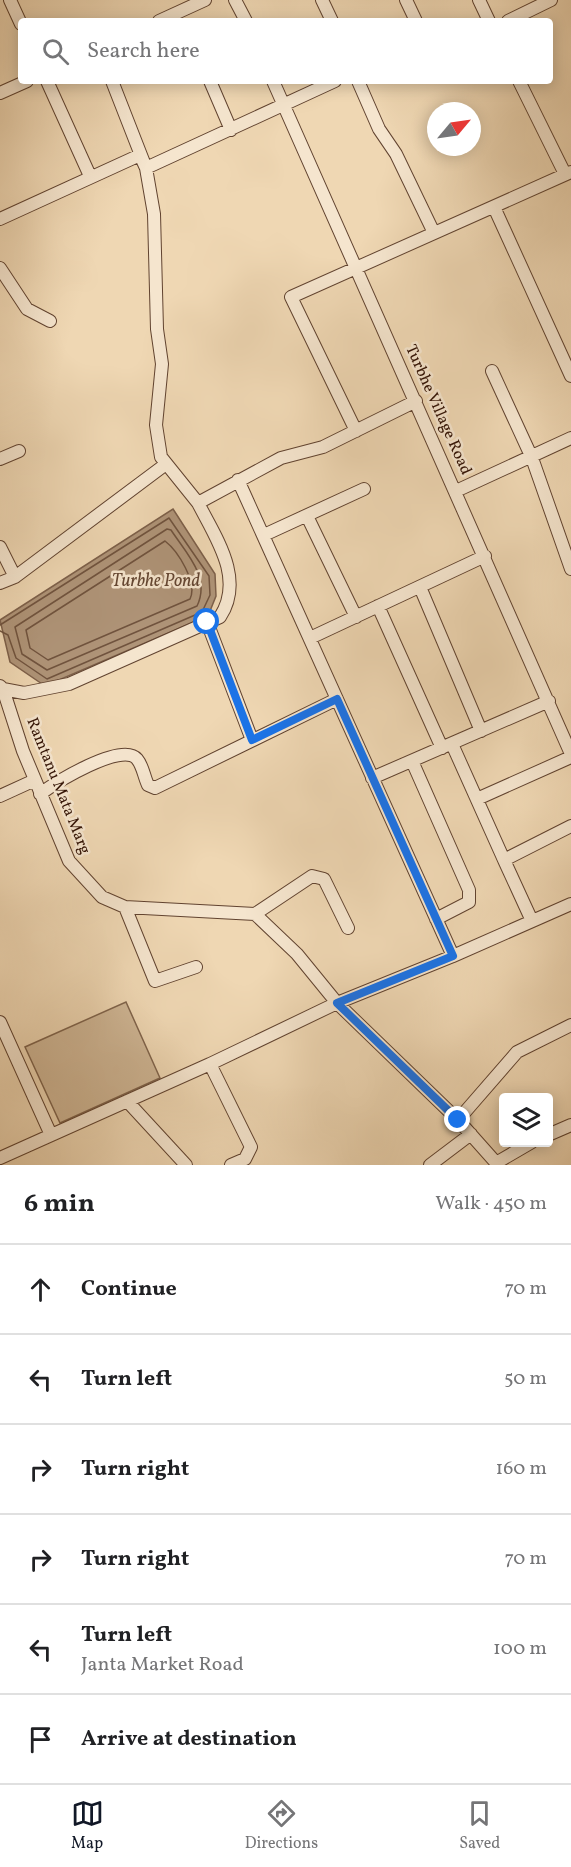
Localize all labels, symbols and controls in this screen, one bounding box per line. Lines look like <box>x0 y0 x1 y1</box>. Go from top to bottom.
search box <box>18 18 553 84</box>
icon: search <box>39 35 72 68</box>
text: Search here <box>87 36 200 67</box>
north arrow <box>427 102 481 156</box>
street label: Turbhe Village Road <box>399 341 477 479</box>
water label: Turbhe Pond <box>112 569 200 594</box>
route start <box>193 608 219 634</box>
street label: Ramtanu Mata Marg <box>21 714 95 858</box>
map controls <box>499 1093 553 1147</box>
button: layers <box>499 1093 553 1147</box>
route end <box>444 1106 470 1132</box>
text: 6 min <box>24 1186 95 1222</box>
text: Walk · 450 m <box>435 1190 547 1218</box>
icon: ahead <box>24 1273 57 1306</box>
text: Continue <box>81 1274 177 1305</box>
text: 70 m <box>504 1275 547 1303</box>
icon: left <box>24 1363 57 1396</box>
text: Turn left <box>81 1364 172 1395</box>
text: 50 m <box>504 1365 547 1393</box>
icon: right <box>24 1453 57 1486</box>
text: Turn right <box>81 1454 189 1485</box>
text: 160 m <box>495 1455 547 1483</box>
icon: right <box>24 1543 57 1576</box>
text: Turn right <box>81 1544 189 1575</box>
text: 70 m <box>504 1545 547 1573</box>
text: Turn left <box>81 1620 172 1651</box>
icon: left <box>24 1633 57 1666</box>
text: 100 m <box>493 1635 547 1663</box>
text: Janta Market Road <box>81 1651 244 1679</box>
icon: arrive <box>24 1723 57 1756</box>
text: Arrive at destination <box>81 1724 297 1755</box>
tab: Map <box>71 1797 104 1855</box>
tab: Directions <box>245 1797 318 1855</box>
tab: Saved <box>459 1797 500 1855</box>

